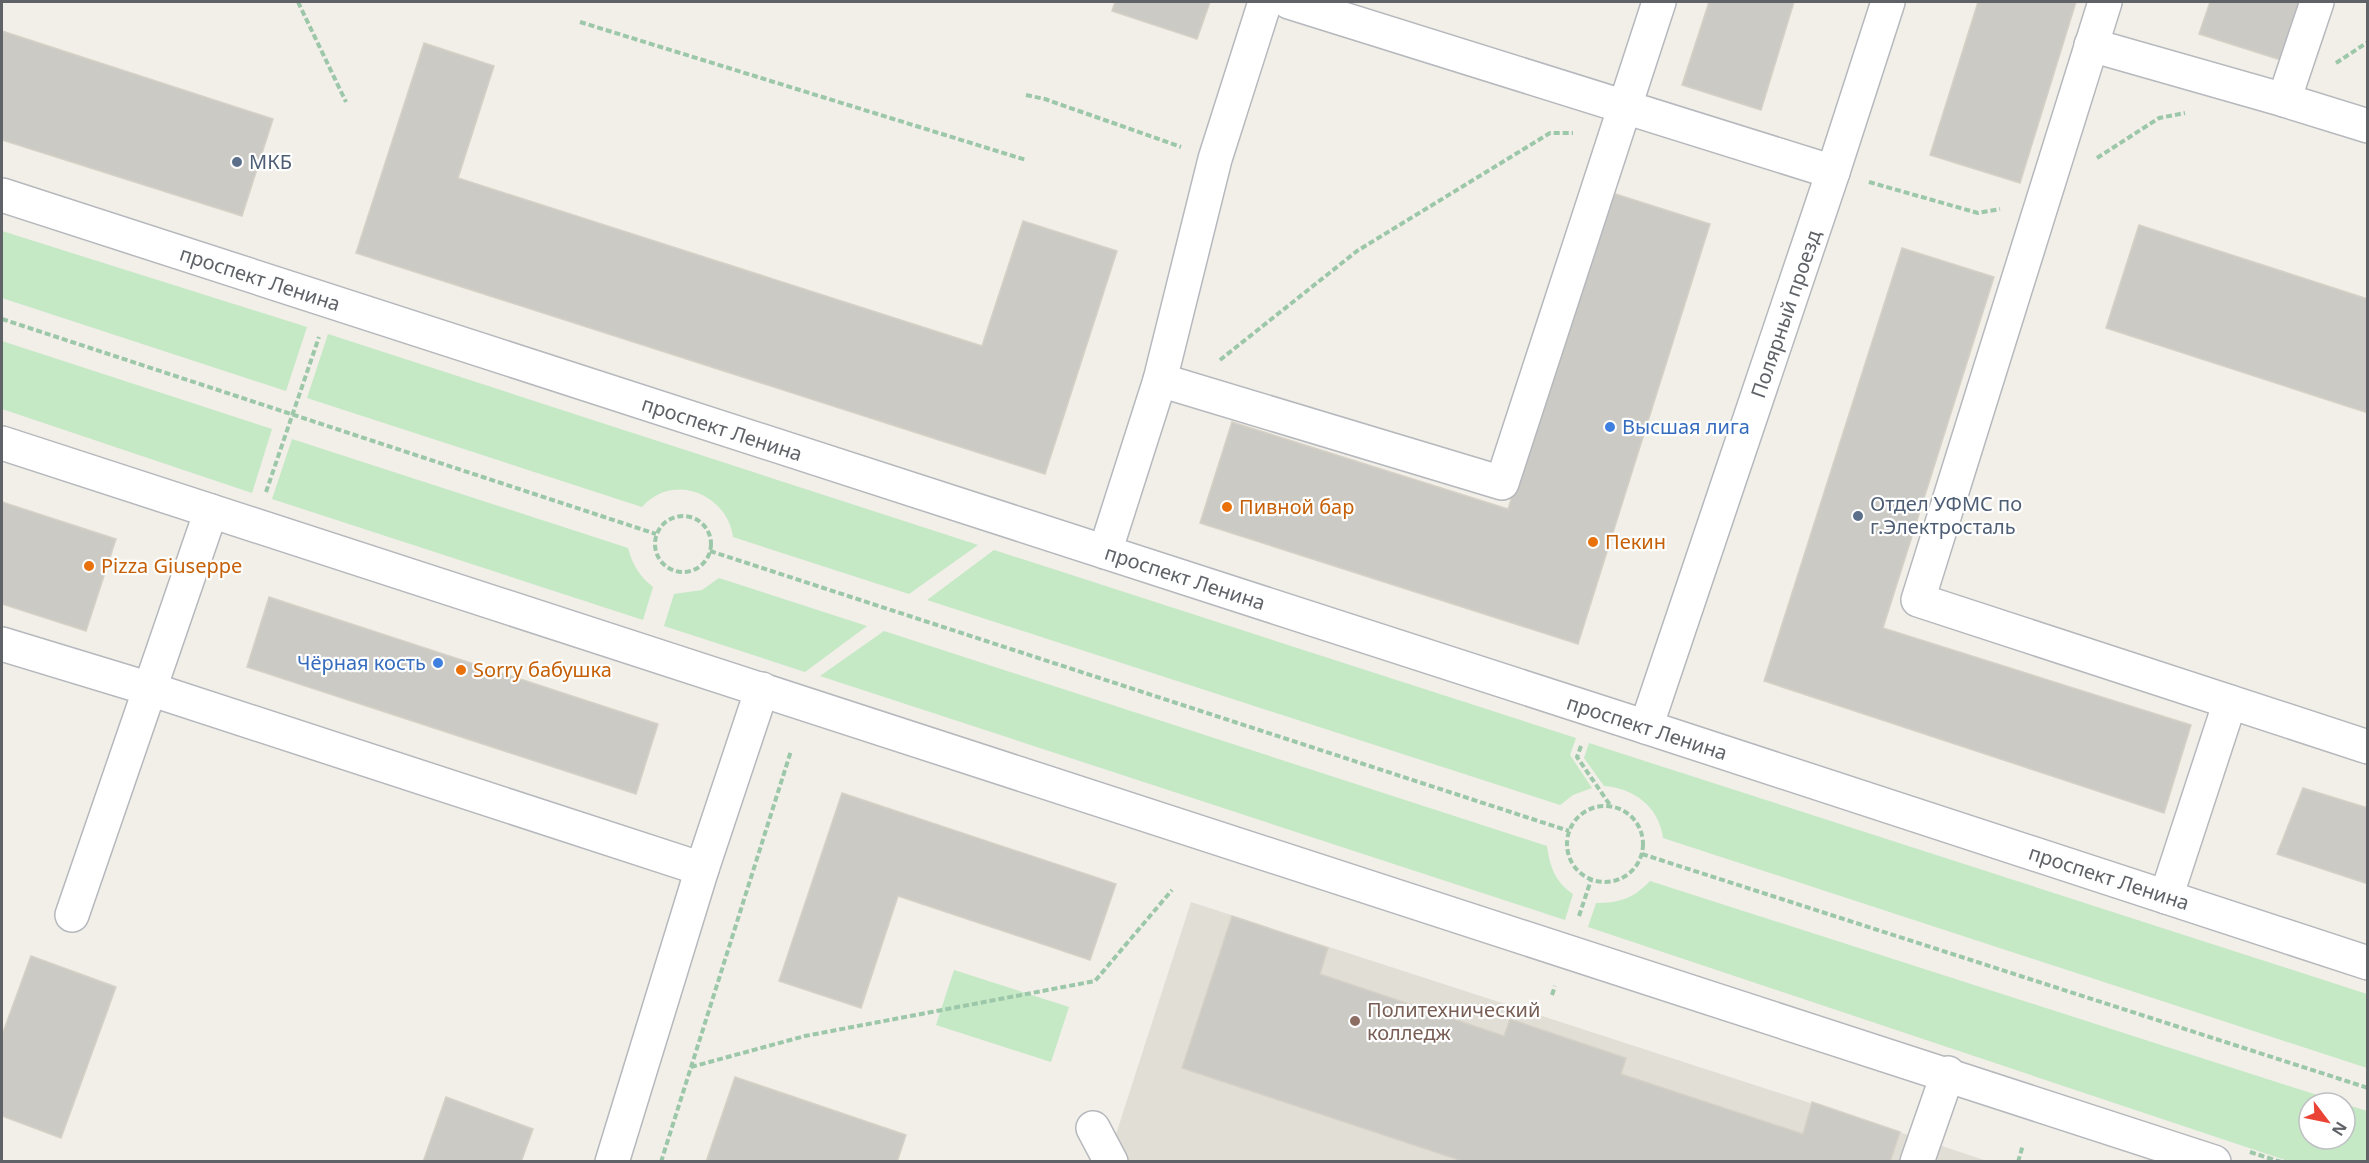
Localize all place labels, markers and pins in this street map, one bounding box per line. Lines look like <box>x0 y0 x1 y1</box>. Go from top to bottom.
place label: МКБ <box>249 148 292 175</box>
marker: МКБ <box>230 155 244 169</box>
place label: Высшая лига <box>1622 413 1750 440</box>
marker: Высшая лига <box>1603 420 1617 434</box>
place label: Отдел УФМС по г.Электросталь <box>1870 490 2022 540</box>
place label: Пивной бар <box>1239 493 1354 520</box>
marker: Пивной бар <box>1220 500 1234 514</box>
marker: Отдел УФМС по г.Электросталь <box>1851 509 1865 523</box>
place label: Пекин <box>1605 528 1666 555</box>
marker: Пекин <box>1586 535 1600 549</box>
place label: Pizza Giuseppe <box>101 552 242 579</box>
marker: Pizza Giuseppe <box>82 559 96 573</box>
place label: Чёрная кость <box>297 649 426 676</box>
marker: Чёрная кость <box>431 656 445 670</box>
place label: Sorry бабушка <box>473 656 612 683</box>
marker: Sorry бабушка <box>454 663 468 677</box>
place label: Политехнический колледж <box>1367 996 1540 1046</box>
marker: Политехнический колледж <box>1348 1014 1362 1028</box>

